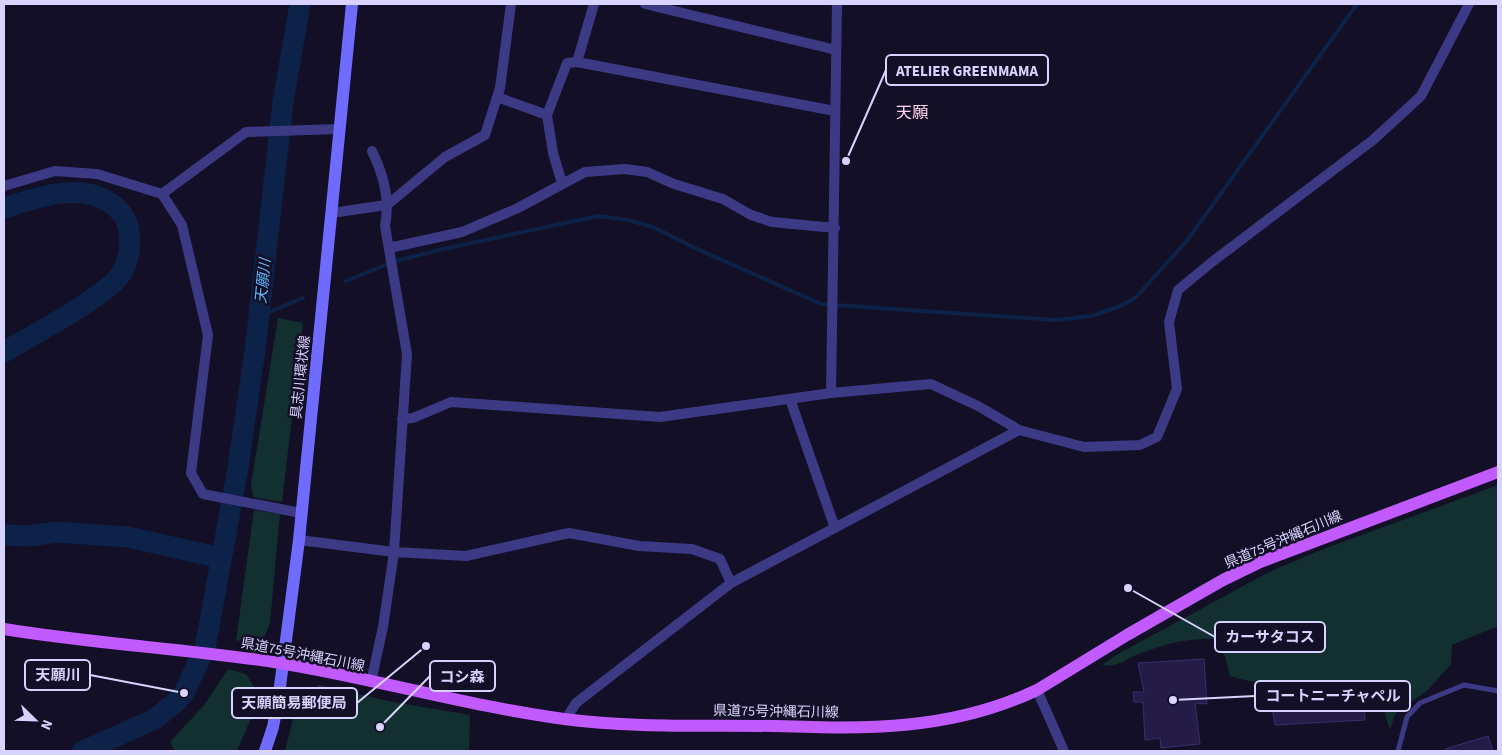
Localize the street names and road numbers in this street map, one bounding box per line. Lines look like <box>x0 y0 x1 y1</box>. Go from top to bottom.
street label: 具志川環状線 <box>287 334 315 420</box>
street label: 県道75号沖縄石川線 <box>1222 506 1345 574</box>
street label: 県道75号沖縄石川線 <box>239 633 367 677</box>
street label: 県道75号沖縄石川線 <box>713 701 839 723</box>

